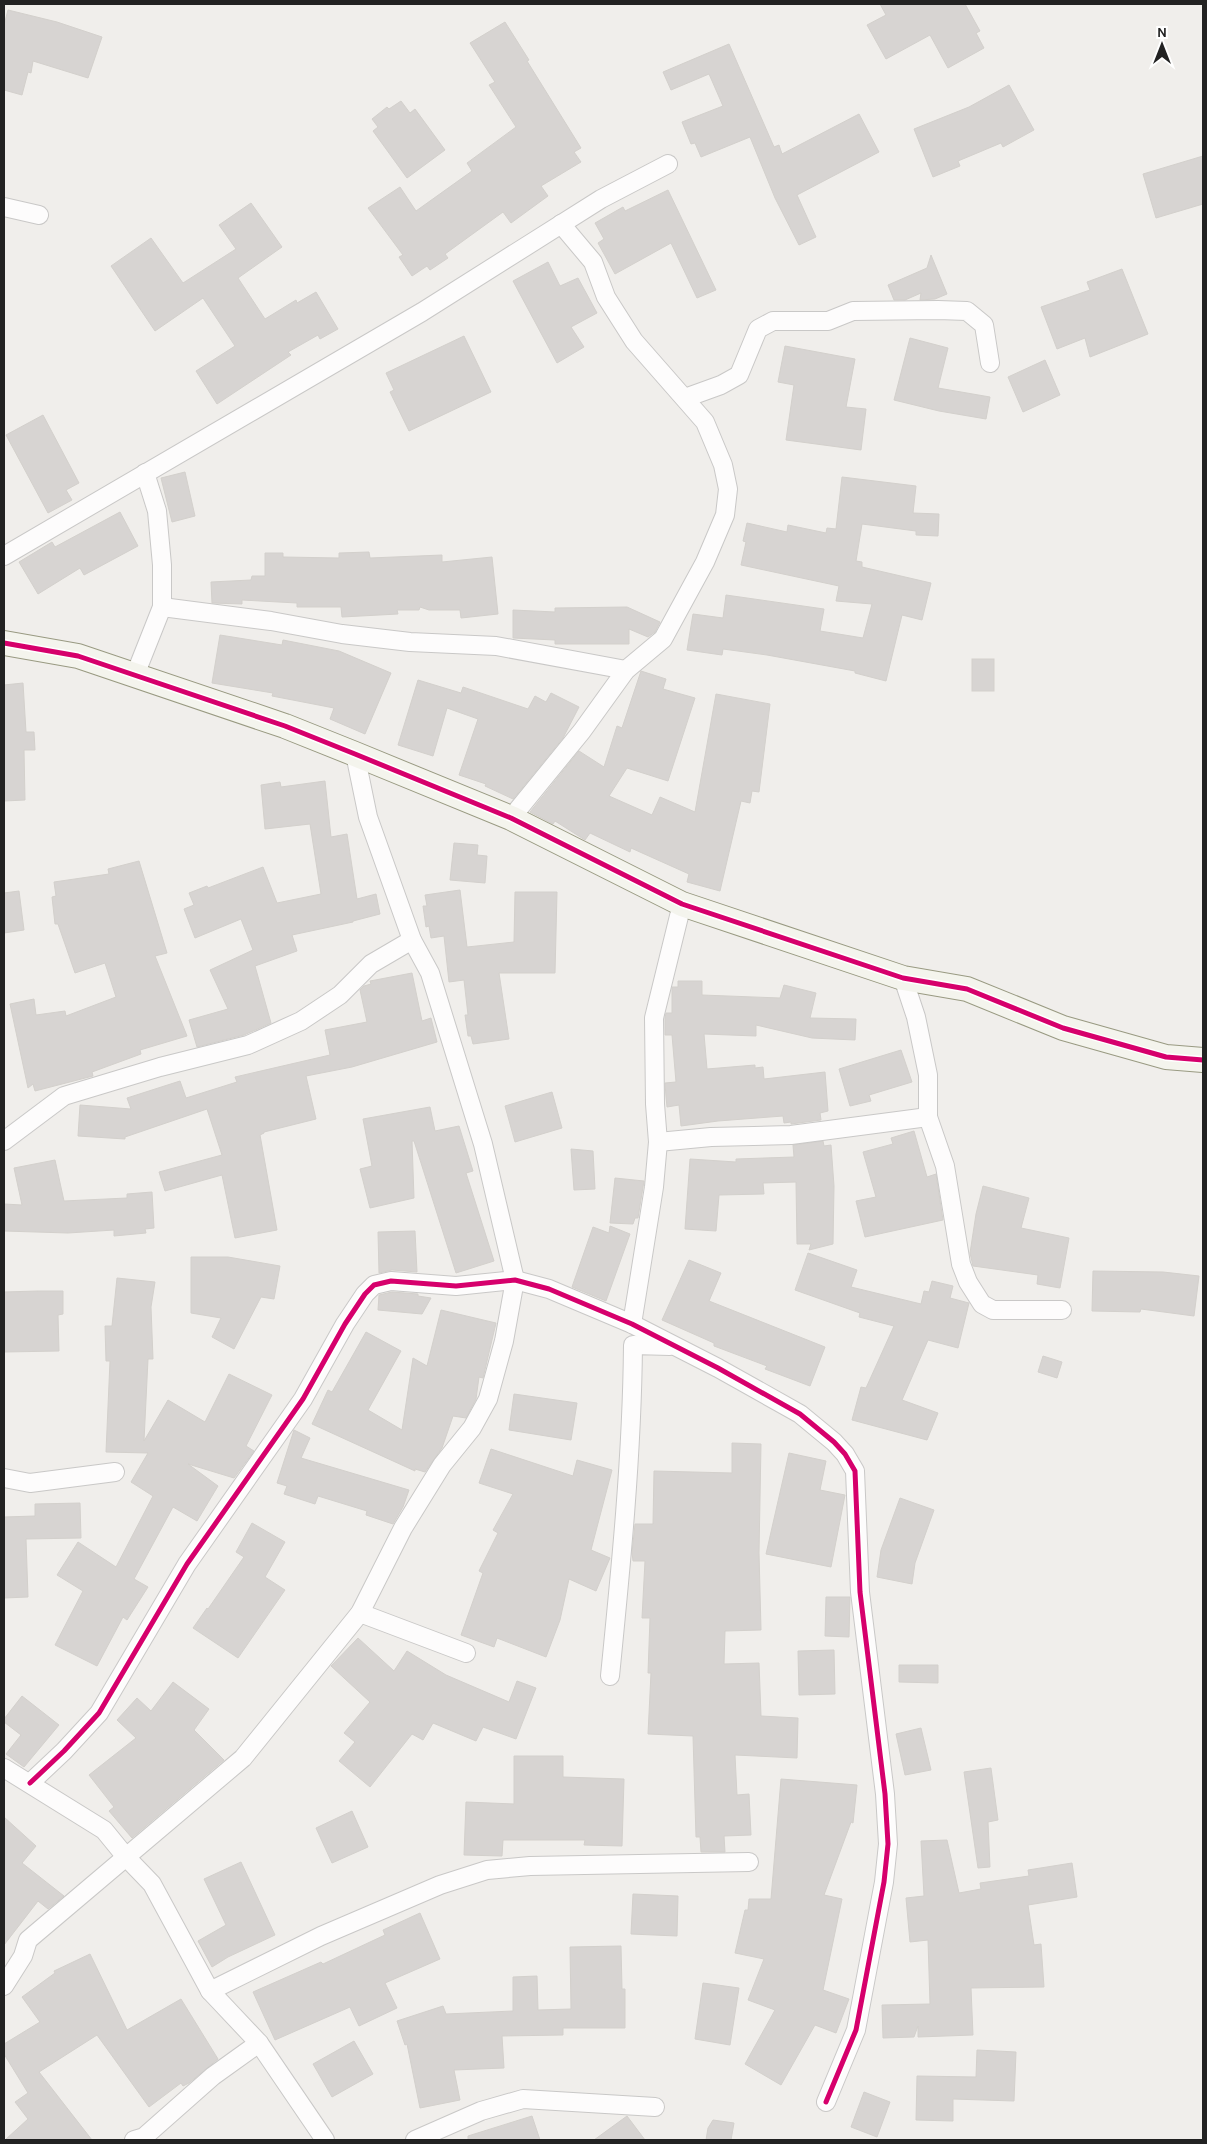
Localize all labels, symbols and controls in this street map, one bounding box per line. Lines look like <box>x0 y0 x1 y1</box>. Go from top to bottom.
north arrow <box>1137 20 1187 70</box>
text: N <box>1157 24 1167 41</box>

